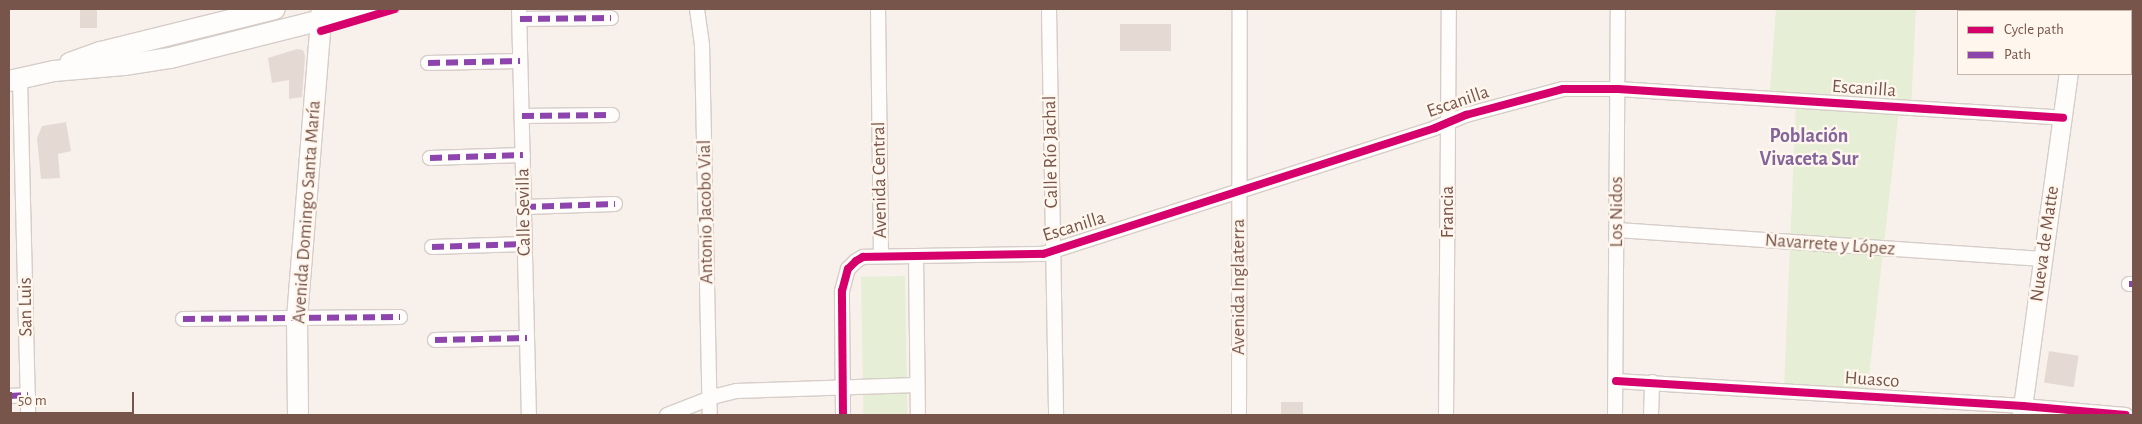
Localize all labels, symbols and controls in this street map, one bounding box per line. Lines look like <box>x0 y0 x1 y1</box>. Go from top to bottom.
legend <box>1957 10 2132 75</box>
text: Cycle path <box>2004 22 2064 37</box>
text: Path <box>2004 47 2031 62</box>
street label: Escanilla <box>1831 75 1897 103</box>
street label: Escanilla <box>1424 81 1492 123</box>
street label: Calle Río Jachal <box>1039 96 1063 208</box>
street label: Avenida Domingo Santa María <box>288 100 326 324</box>
street label: Avenida Central <box>868 121 892 239</box>
district label: Población Vivaceta Sur <box>1760 125 1858 172</box>
street label: Antonio Jacobo Vial <box>693 140 719 284</box>
street label: Calle Sevilla <box>512 168 536 256</box>
street label: Los Nidos <box>1606 177 1628 247</box>
street label: Nueva de Matte <box>2026 185 2064 303</box>
street label: Francia <box>1437 186 1459 238</box>
street label: Escanilla <box>1040 207 1108 247</box>
street label: Avenida Inglaterra <box>1228 219 1250 355</box>
street label: Navarrete y López <box>1764 229 1896 261</box>
street label: San Luis <box>14 277 38 337</box>
street label: Huasco <box>1844 367 1900 393</box>
scale bar <box>12 382 136 414</box>
text: 50 m <box>18 393 47 408</box>

